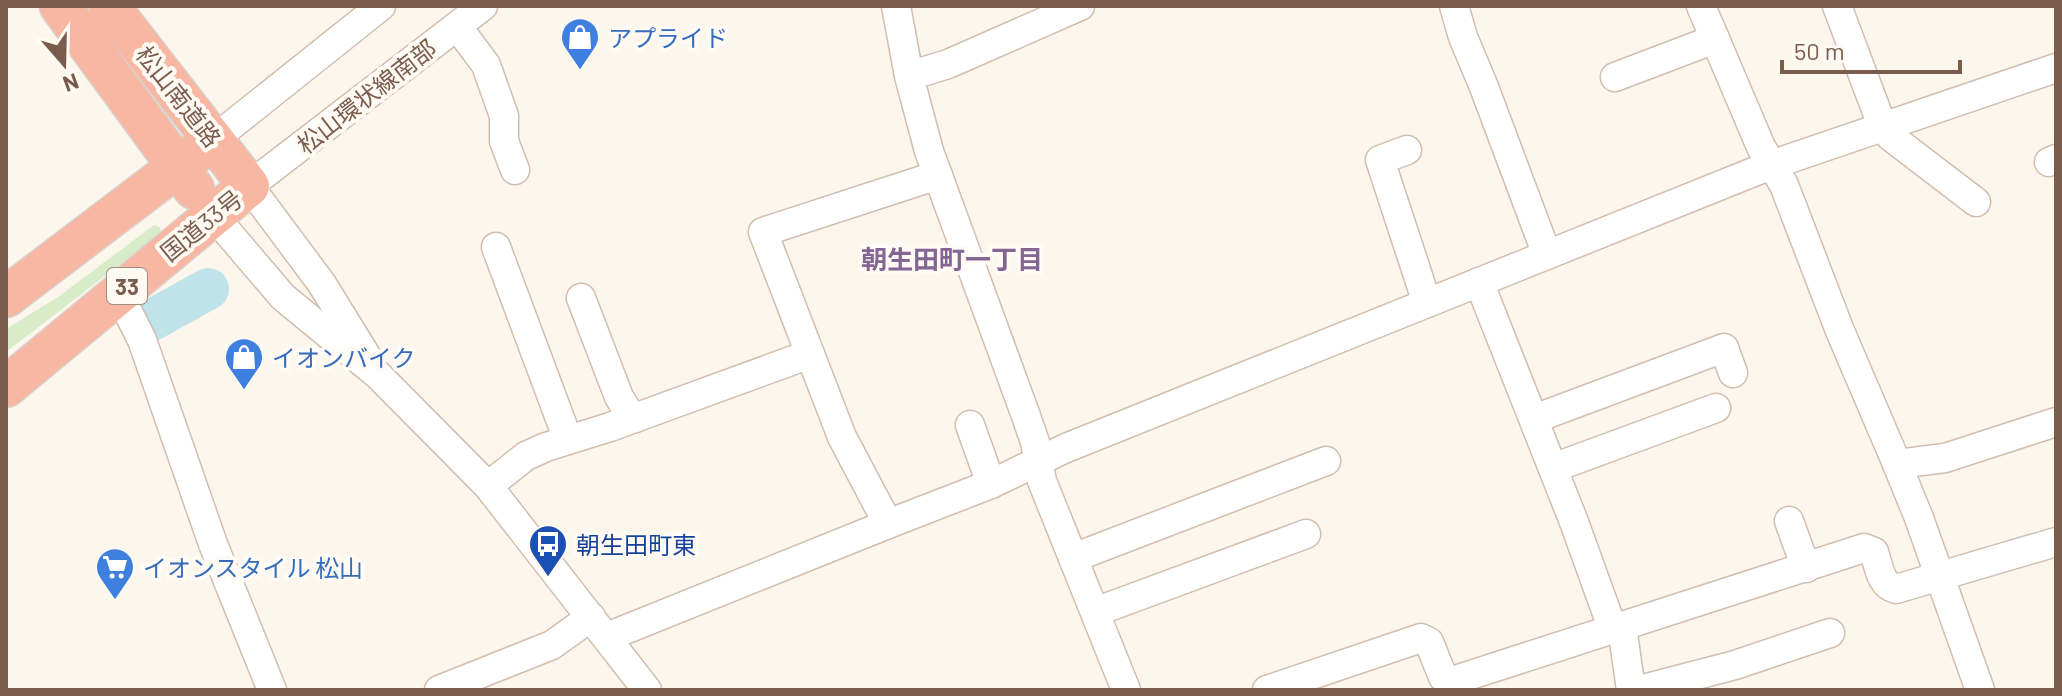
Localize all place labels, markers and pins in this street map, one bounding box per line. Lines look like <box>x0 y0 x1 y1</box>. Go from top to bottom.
shop icon: アプライド <box>559 16 601 71</box>
place label: アプライド <box>608 23 728 52</box>
shop icon: イオンバイク <box>223 336 265 391</box>
place label: イオンバイク <box>272 343 416 372</box>
bus stop icon: 朝生田町東 <box>527 523 569 578</box>
place label: 朝生田町東 <box>576 530 696 559</box>
supermarket icon: イオンスタイル 松山 <box>94 546 136 601</box>
place label: イオンスタイル 松山 <box>143 553 363 582</box>

